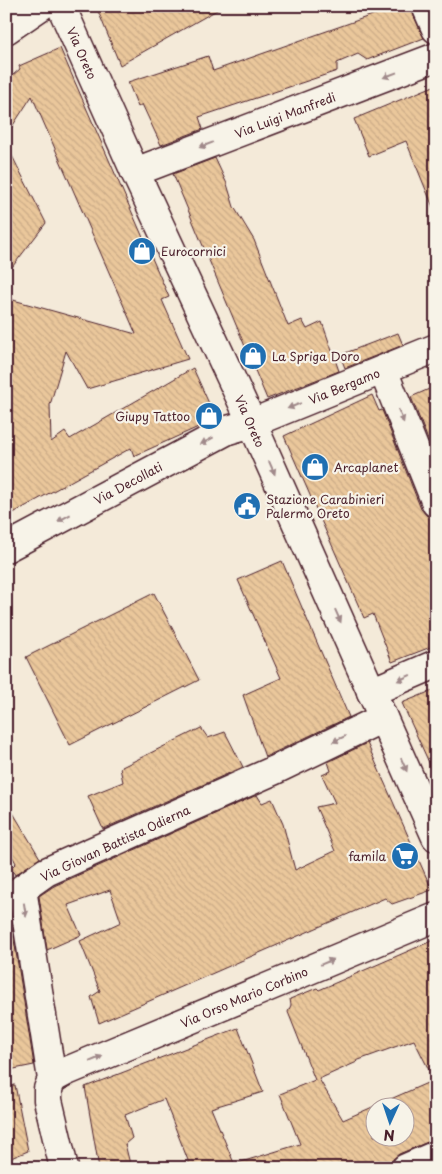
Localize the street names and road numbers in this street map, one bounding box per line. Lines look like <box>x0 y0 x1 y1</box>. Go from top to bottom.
street label: Via Oreto <box>62 24 102 82</box>
street label: Via Luigi Manfredi <box>232 88 338 142</box>
street label: Via Bergamo <box>306 363 383 408</box>
street label: Via Oreto <box>230 392 270 450</box>
street label: Via Decollati <box>90 457 166 509</box>
street label: Via Giovan Battista Odierna <box>37 800 193 886</box>
street label: Via Orso Mario Corbino <box>177 962 311 1032</box>

